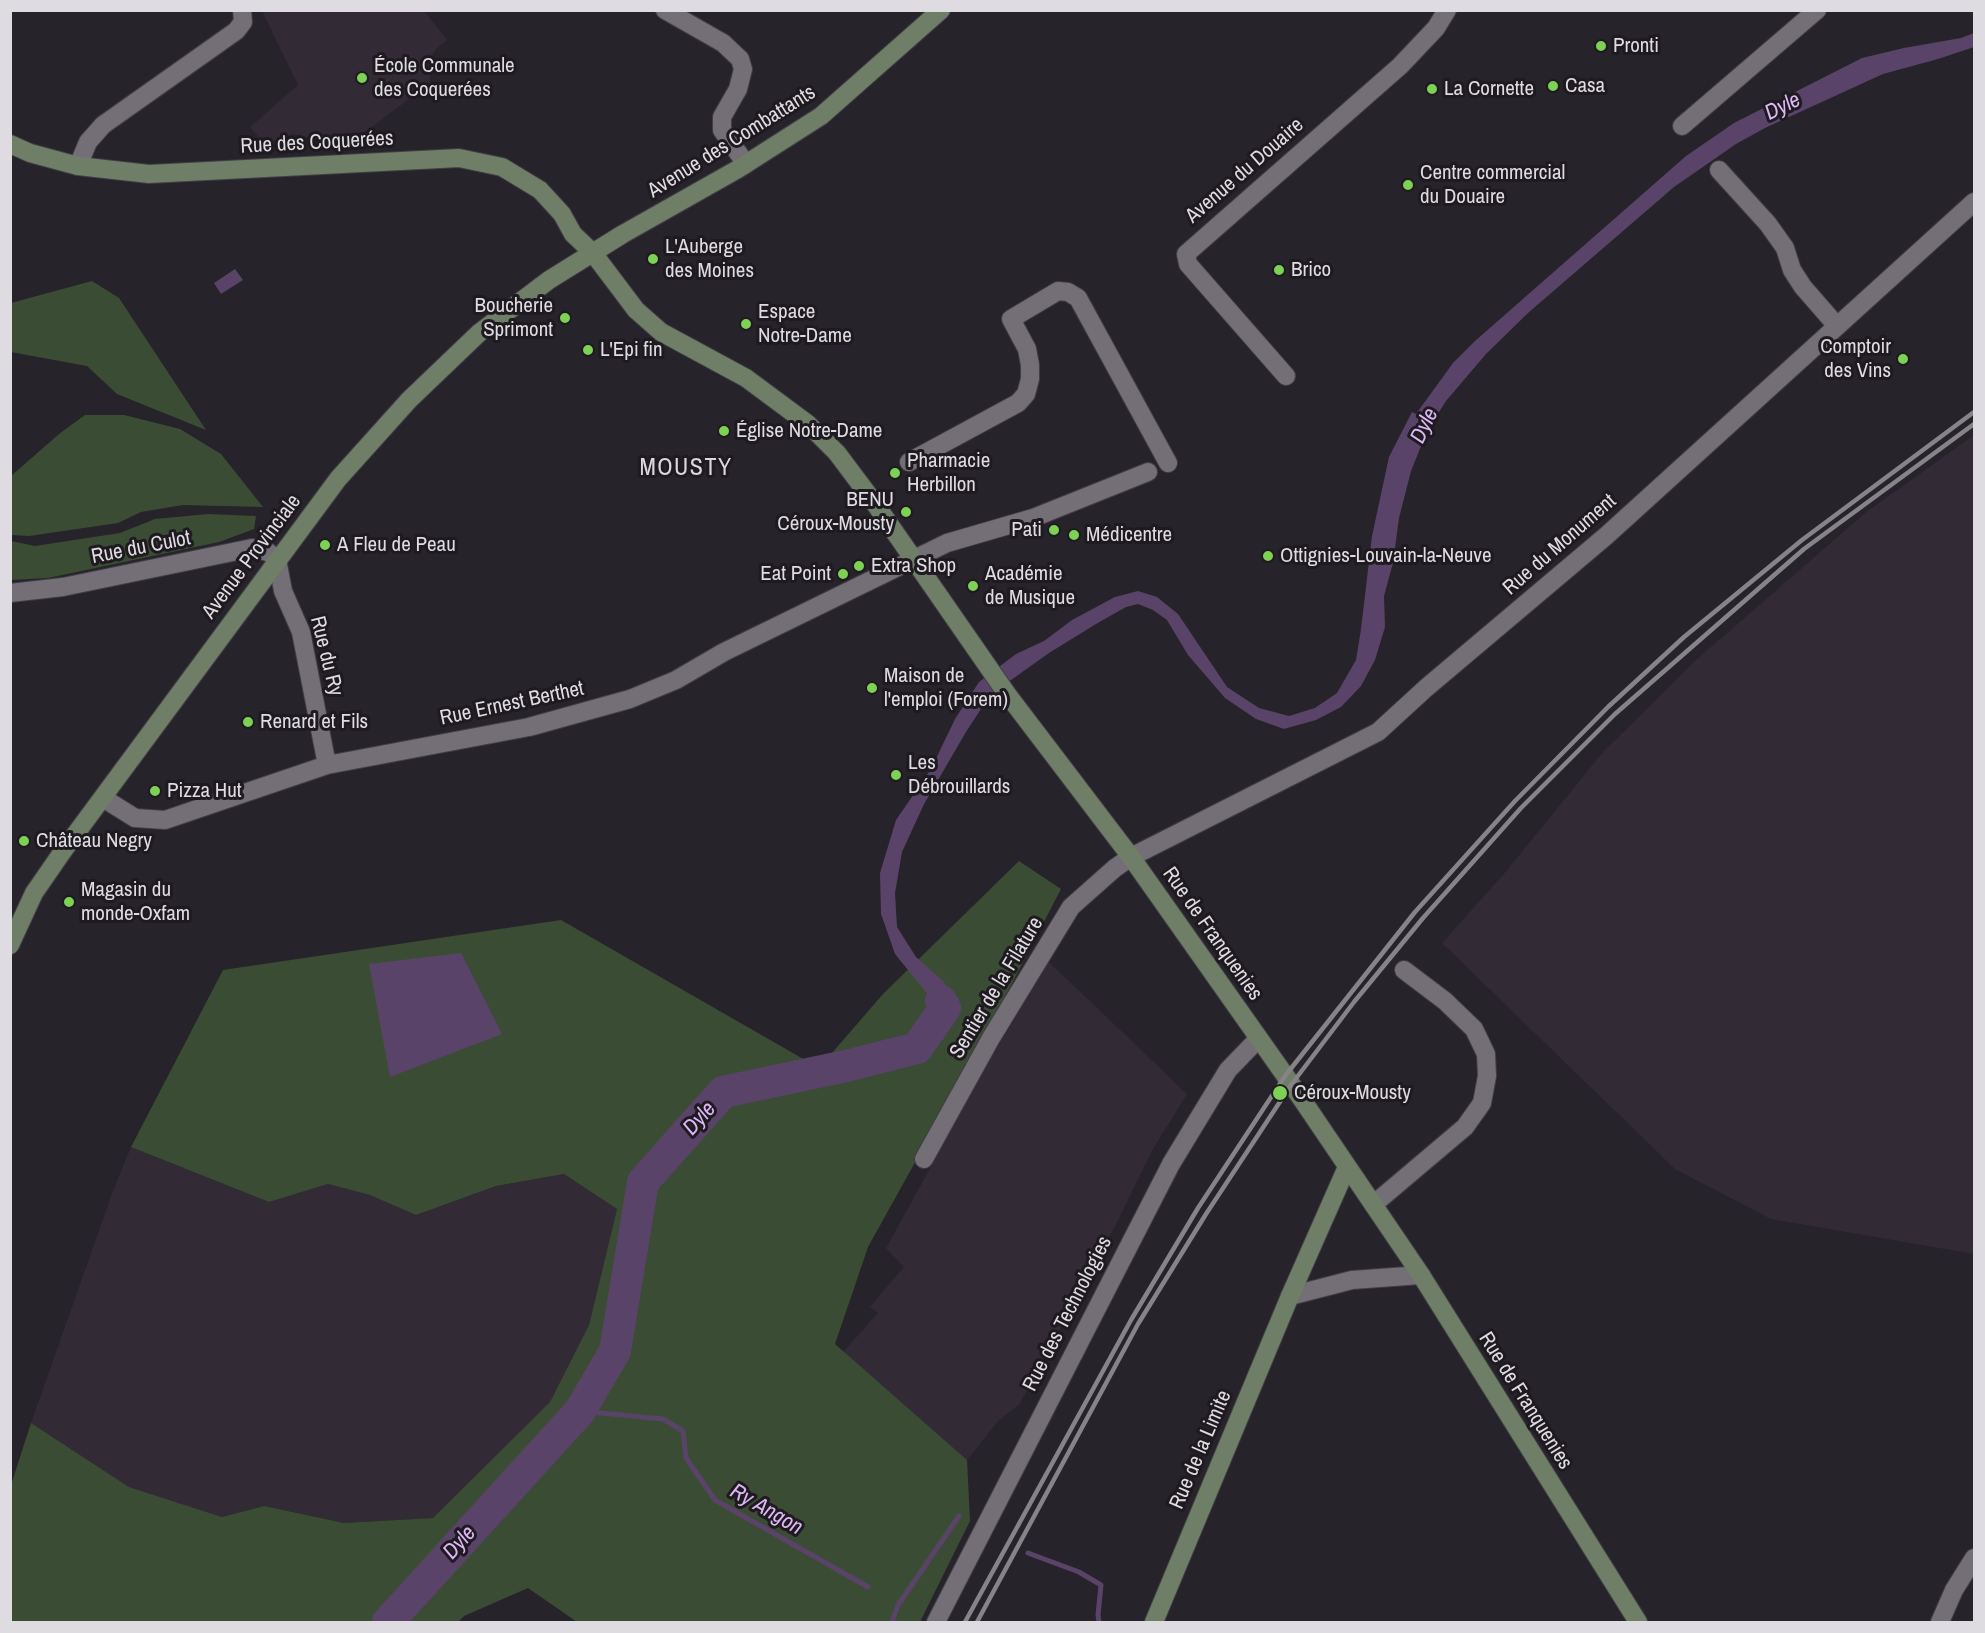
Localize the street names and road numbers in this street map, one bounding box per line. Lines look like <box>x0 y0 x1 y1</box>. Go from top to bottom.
street label: Avenue des Combattants <box>643 80 821 204</box>
street label: Avenue du Douaire <box>1181 113 1309 229</box>
street label: Rue des Coquerées <box>240 126 394 160</box>
street label: Rue du Monument <box>1498 489 1622 601</box>
street label: Avenue Provinciale <box>197 490 307 624</box>
street label: Rue du Culot <box>89 526 193 570</box>
street label: Rue du Ry <box>304 613 348 699</box>
street label: Rue Ernest Berthet <box>438 676 586 732</box>
street label: Rue de Franquenies <box>1157 862 1267 1006</box>
street label: Sentier de la Filature <box>945 913 1049 1063</box>
street label: Rue des Technologies <box>1018 1232 1118 1396</box>
street label: Rue de Franquenies <box>1473 1328 1577 1474</box>
street label: Rue de la Limite <box>1165 1387 1237 1513</box>

